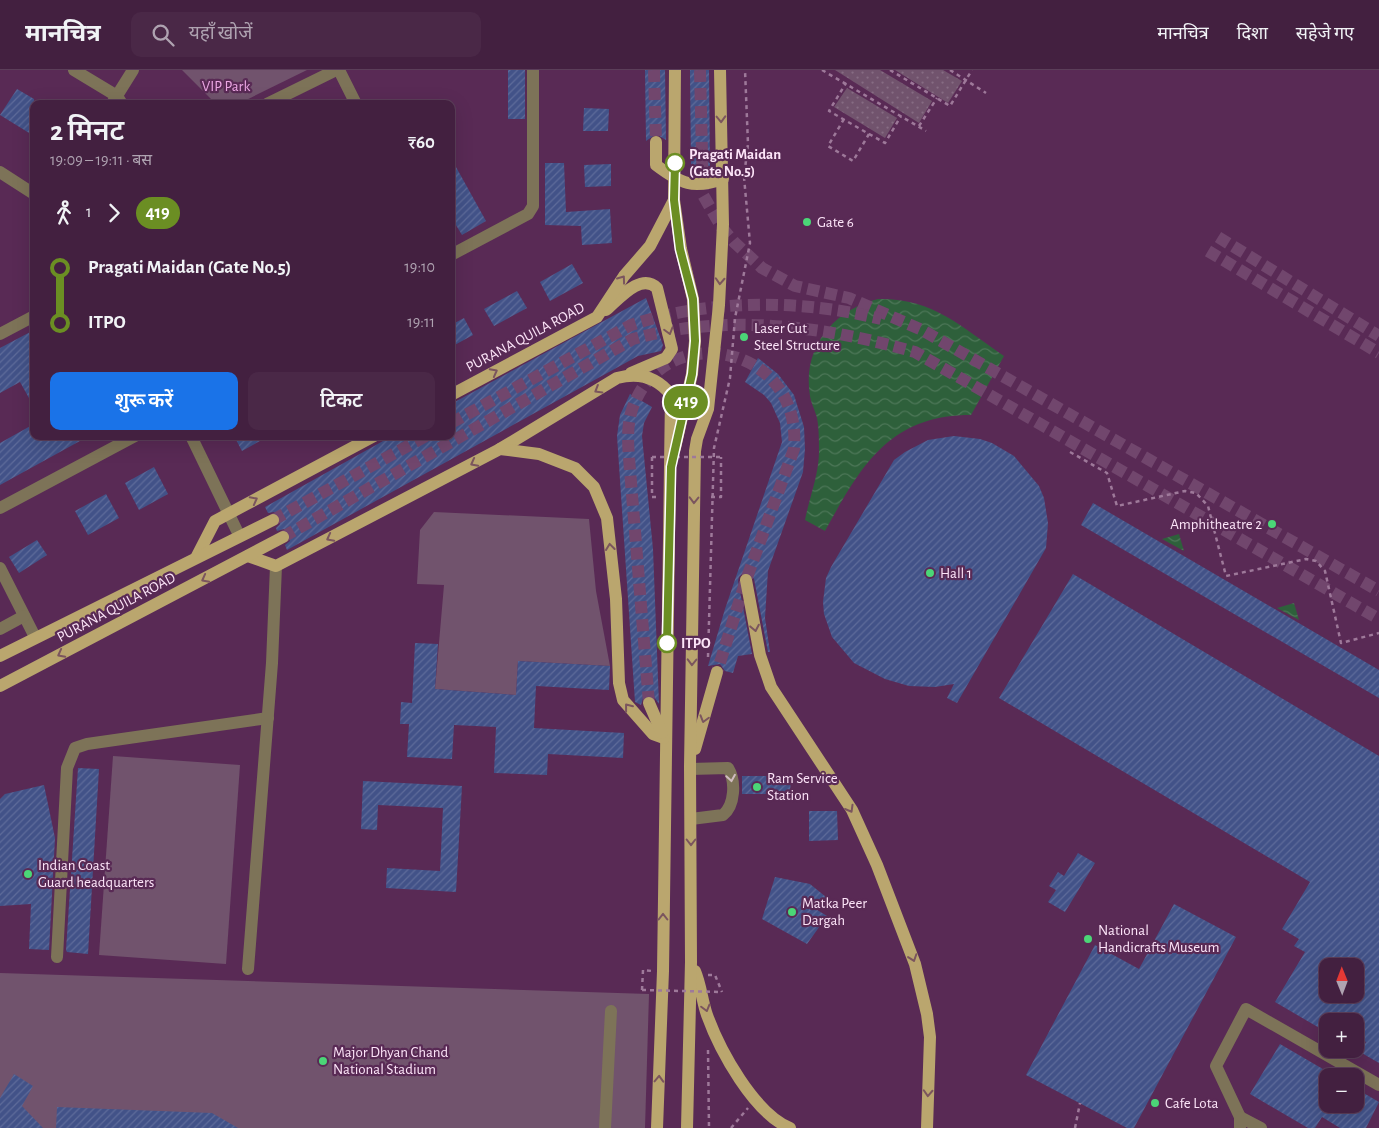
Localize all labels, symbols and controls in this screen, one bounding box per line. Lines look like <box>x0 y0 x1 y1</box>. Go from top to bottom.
search box <box>131 12 481 57</box>
icon: search <box>149 21 177 49</box>
text: मानचित्र <box>25 22 101 46</box>
text: यहाँ खोजें <box>189 24 252 43</box>
text: मानचित्र <box>1157 25 1209 43</box>
text: दिशा <box>1237 25 1268 43</box>
text: सहेजे गए <box>1296 25 1354 43</box>
park label: VIP Park <box>202 79 250 94</box>
one-way arrow <box>716 115 726 123</box>
text: 2 मिनट <box>50 118 124 146</box>
text: ₹60 <box>408 133 435 152</box>
place label: Pragati Maidan (Gate No.5) <box>689 147 781 179</box>
text: 19:09 – 19:11 · बस <box>50 152 152 168</box>
marker: Pragati Maidan (Gate No.5) <box>665 153 685 173</box>
icon: walk <box>50 199 78 227</box>
icon: forward <box>100 199 128 227</box>
text: 1 <box>86 204 92 220</box>
text: 419 <box>146 204 170 222</box>
place label: Gate 6 <box>817 215 854 230</box>
marker: Gate 6 <box>801 216 813 228</box>
text: Pragati Maidan (Gate No.5) <box>88 258 291 277</box>
text: 19:10 <box>404 259 435 275</box>
one-way arrow <box>616 275 625 285</box>
one-way arrow <box>714 277 725 285</box>
street label: PURANA QUILA ROAD <box>464 300 587 375</box>
text: ITPO <box>88 313 126 332</box>
text: 19:11 <box>407 314 435 330</box>
place label: Laser Cut Steel Structure <box>754 321 840 353</box>
one-way arrow <box>663 326 674 335</box>
marker: Laser Cut Steel Structure <box>738 331 750 343</box>
one-way arrow <box>489 368 498 378</box>
button: शुरू करें <box>50 372 238 430</box>
button: टिकट <box>248 372 435 430</box>
one-way arrow <box>594 384 603 393</box>
line badge: 419 <box>657 386 715 418</box>
text: 419 <box>674 393 698 411</box>
one-way arrow <box>470 457 479 467</box>
one-way arrow <box>689 496 700 504</box>
one-way arrow <box>249 497 258 507</box>
place label: Amphitheatre 2 <box>1170 517 1262 532</box>
marker: Amphitheatre 2 <box>1266 518 1278 530</box>
one-way arrow <box>326 532 335 542</box>
one-way arrow <box>605 543 616 551</box>
place label: Hall 1 <box>940 566 972 581</box>
marker: Hall 1 <box>924 567 936 579</box>
street label: PURANA QUILA ROAD <box>55 570 178 645</box>
one-way arrow <box>201 573 210 583</box>
one-way arrow <box>749 624 759 633</box>
marker: ITPO <box>657 633 677 653</box>
place label: ITPO <box>681 636 711 651</box>
one-way arrow <box>57 648 66 658</box>
one-way arrow <box>687 658 697 666</box>
one-way arrow <box>626 704 634 713</box>
one-way arrow <box>699 714 709 722</box>
place label: Ram Service Station <box>767 771 838 803</box>
one-way arrow <box>725 774 735 782</box>
marker: Ram Service Station <box>751 781 763 793</box>
one-way arrow <box>844 803 854 812</box>
one-way arrow <box>686 838 696 846</box>
place label: Indian Coast Guard headquarters <box>38 858 154 890</box>
marker: Indian Coast Guard headquarters <box>22 868 34 880</box>
place label: Matka Peer Dargah <box>802 896 867 928</box>
marker: Matka Peer Dargah <box>786 906 798 918</box>
one-way arrow <box>658 913 668 920</box>
place label: National Handicrafts Museum <box>1098 923 1220 955</box>
marker: National Handicrafts Museum <box>1082 933 1094 945</box>
one-way arrow <box>907 954 917 962</box>
north arrow <box>1319 958 1364 1002</box>
map controls <box>1319 958 1364 1113</box>
one-way arrow <box>700 1004 710 1012</box>
button: + <box>1319 1013 1364 1058</box>
place label: Major Dhyan Chand National Stadium <box>333 1045 449 1077</box>
marker: Major Dhyan Chand National Stadium <box>317 1055 329 1067</box>
button: − <box>1319 1068 1364 1113</box>
one-way arrow <box>654 1075 664 1083</box>
one-way arrow <box>923 1089 934 1097</box>
place label: Cafe Lota <box>1165 1096 1218 1111</box>
marker: Cafe Lota <box>1149 1097 1161 1109</box>

